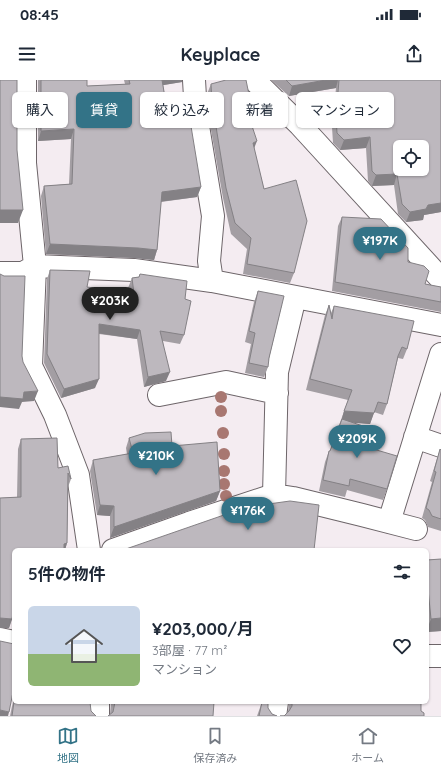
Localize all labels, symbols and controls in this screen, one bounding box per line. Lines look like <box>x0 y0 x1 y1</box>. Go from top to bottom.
text: 08:45 <box>20 5 59 24</box>
icon: menu <box>16 43 38 65</box>
text: Keyplace <box>181 43 260 66</box>
icon: share <box>403 43 425 65</box>
chip: 購入 <box>12 92 68 128</box>
chip: 賃貸 <box>76 92 132 128</box>
chip: 絞り込み <box>140 92 224 128</box>
chip: 新着 <box>232 92 288 128</box>
chip: マンション <box>296 92 394 128</box>
map controls <box>393 140 429 176</box>
button: locate <box>393 140 429 176</box>
pin: ¥197K <box>352 227 408 261</box>
text: ¥197K <box>362 232 398 248</box>
pin: ¥203K <box>82 287 138 321</box>
text: ¥203K <box>91 292 129 308</box>
pin: ¥209K <box>329 425 385 459</box>
text: ¥209K <box>337 430 377 446</box>
pin: ¥210K <box>128 442 184 476</box>
text: ¥210K <box>138 447 174 463</box>
pin: ¥176K <box>220 497 276 531</box>
text: ¥176K <box>230 502 266 518</box>
icon: filters <box>391 561 413 583</box>
text: 5件の物件 <box>28 563 106 584</box>
text: ¥203,000/月 <box>152 618 254 639</box>
icon: home <box>60 622 108 670</box>
icon: heart <box>391 635 413 657</box>
text: 3部屋 · 77 m² <box>152 642 227 658</box>
text: マンション <box>152 661 217 677</box>
tab: 地図 <box>57 725 79 765</box>
tab: 保存済み <box>193 725 237 765</box>
tab: ホーム <box>351 725 384 765</box>

